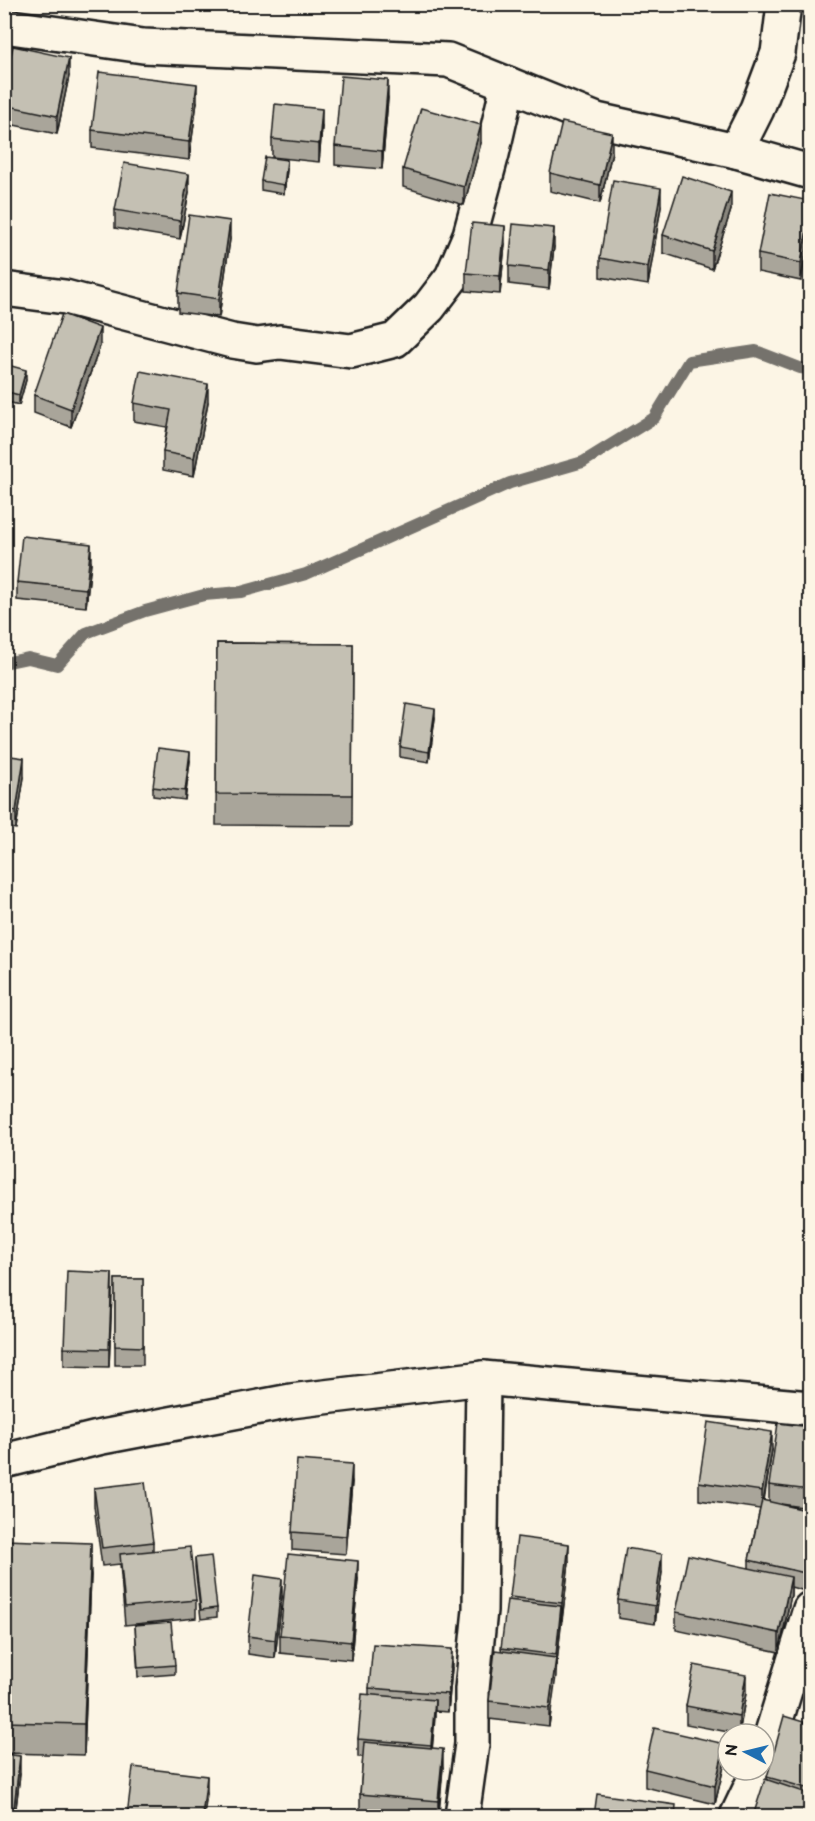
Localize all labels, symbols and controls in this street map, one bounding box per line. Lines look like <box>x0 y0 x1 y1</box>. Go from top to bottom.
north arrow <box>716 1722 776 1782</box>
text: N <box>722 1743 743 1757</box>

